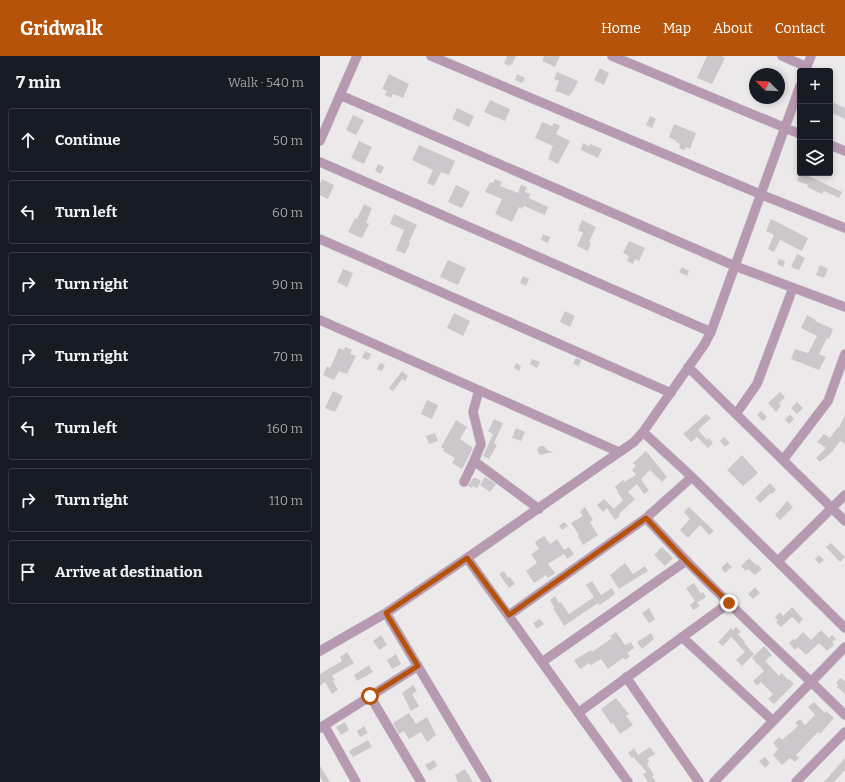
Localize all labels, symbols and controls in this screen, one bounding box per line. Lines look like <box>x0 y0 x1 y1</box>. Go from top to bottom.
text: Gridwalk <box>20 17 103 40</box>
text: Home <box>601 20 641 37</box>
text: Map <box>663 20 691 37</box>
text: About <box>713 20 753 37</box>
text: Contact <box>775 20 825 37</box>
north arrow <box>749 68 785 104</box>
map controls <box>797 68 833 176</box>
button: + <box>797 68 833 104</box>
text: 7 min <box>16 72 61 93</box>
text: Walk · 540 m <box>228 75 304 90</box>
button: − <box>797 104 833 140</box>
icon: ahead <box>17 129 39 151</box>
text: Continue <box>55 131 121 149</box>
text: 50 m <box>273 133 303 148</box>
button: layers <box>797 140 833 176</box>
icon: left <box>17 201 39 223</box>
text: Turn left <box>55 203 117 221</box>
text: 60 m <box>272 205 303 220</box>
icon: right <box>17 273 39 295</box>
text: Turn right <box>55 275 128 293</box>
text: 90 m <box>272 277 303 292</box>
icon: right <box>17 345 39 367</box>
text: Turn right <box>55 347 128 365</box>
text: 70 m <box>273 349 303 364</box>
icon: left <box>17 417 39 439</box>
text: Turn left <box>55 419 117 437</box>
text: 160 m <box>267 421 303 436</box>
icon: right <box>17 489 39 511</box>
text: Turn right <box>55 491 128 509</box>
text: 110 m <box>269 493 303 508</box>
icon: arrive <box>17 561 39 583</box>
text: Arrive at destination <box>55 563 202 581</box>
route end <box>720 594 738 612</box>
route start <box>361 687 379 705</box>

